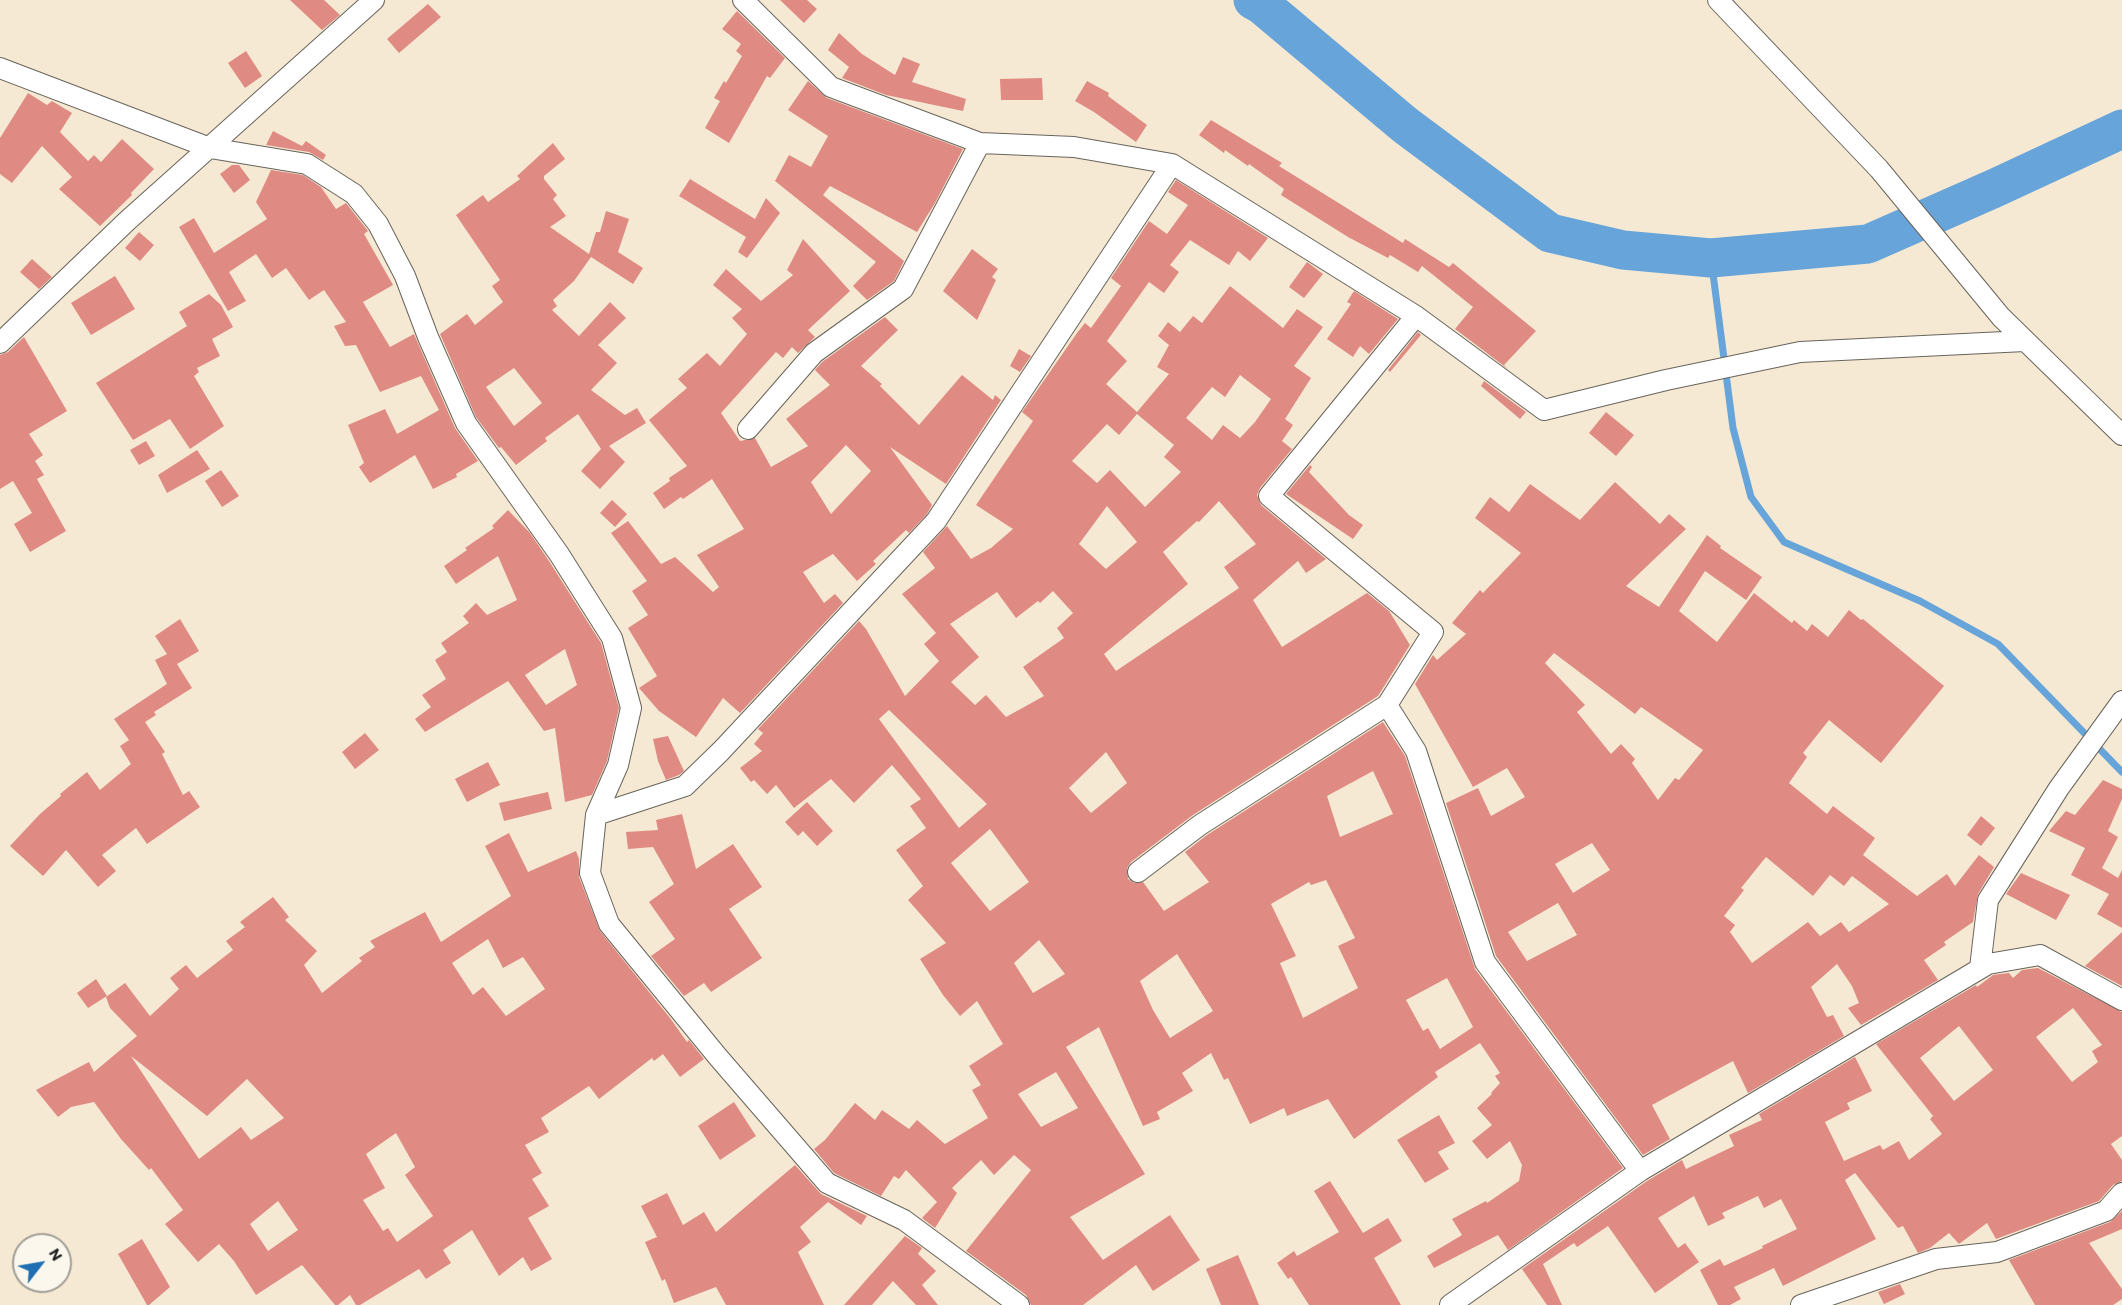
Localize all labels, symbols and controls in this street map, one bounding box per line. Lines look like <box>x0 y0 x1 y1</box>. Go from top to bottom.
north arrow <box>12 1233 72 1293</box>
text: N <box>45 1245 67 1264</box>

